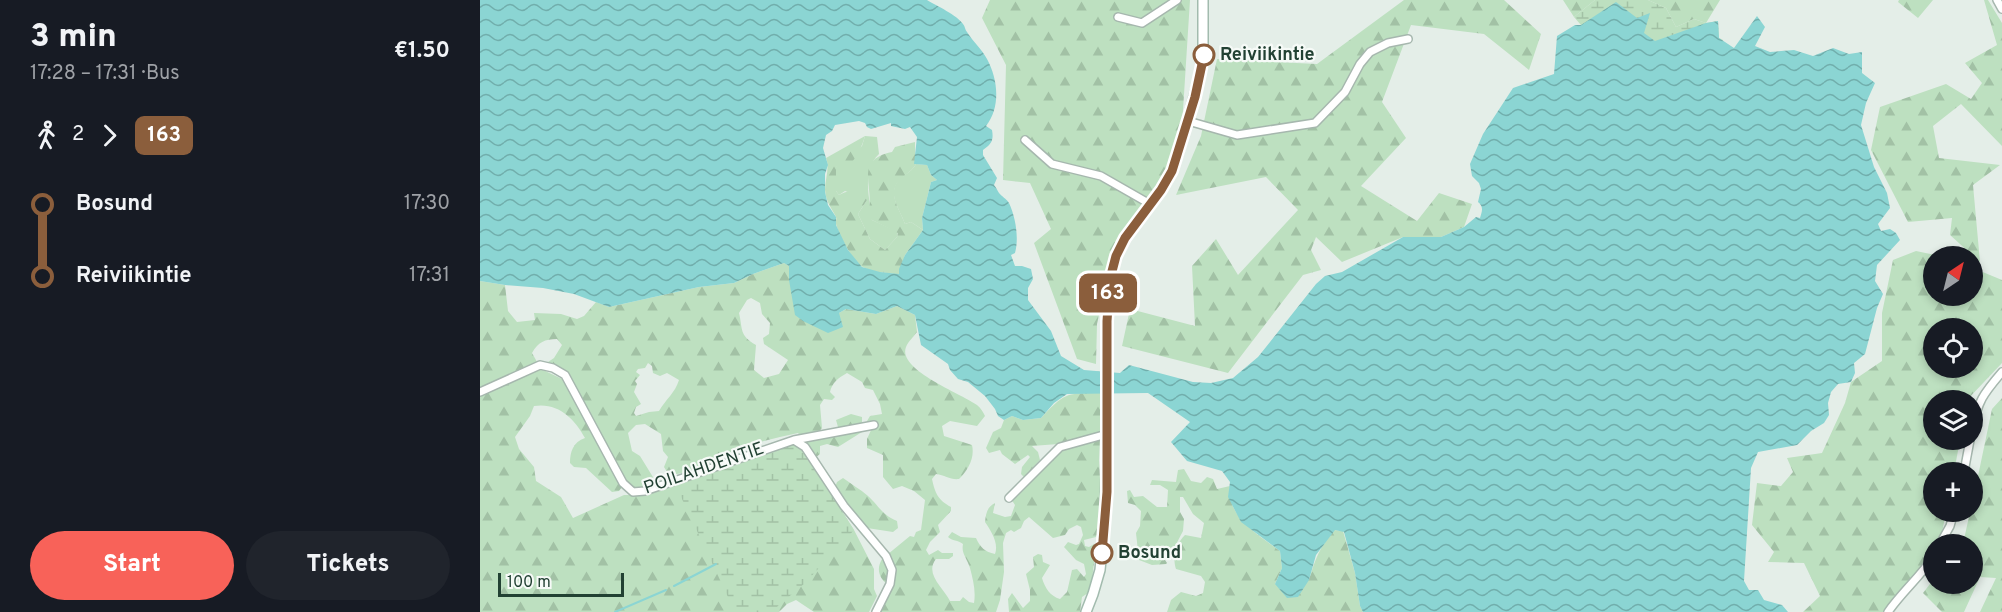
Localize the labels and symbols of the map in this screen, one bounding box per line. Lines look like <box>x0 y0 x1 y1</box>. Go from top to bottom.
marker: Reiviikintie <box>1193 44 1215 66</box>
place label: Reiviikintie <box>1220 44 1315 67</box>
north arrow <box>1923 246 1983 306</box>
line badge: 163 <box>1074 274 1142 312</box>
street label: POILAHDENTIE <box>641 438 767 500</box>
marker: Bosund <box>1091 542 1113 564</box>
place label: Bosund <box>1118 542 1181 565</box>
scale bar <box>498 570 624 598</box>

